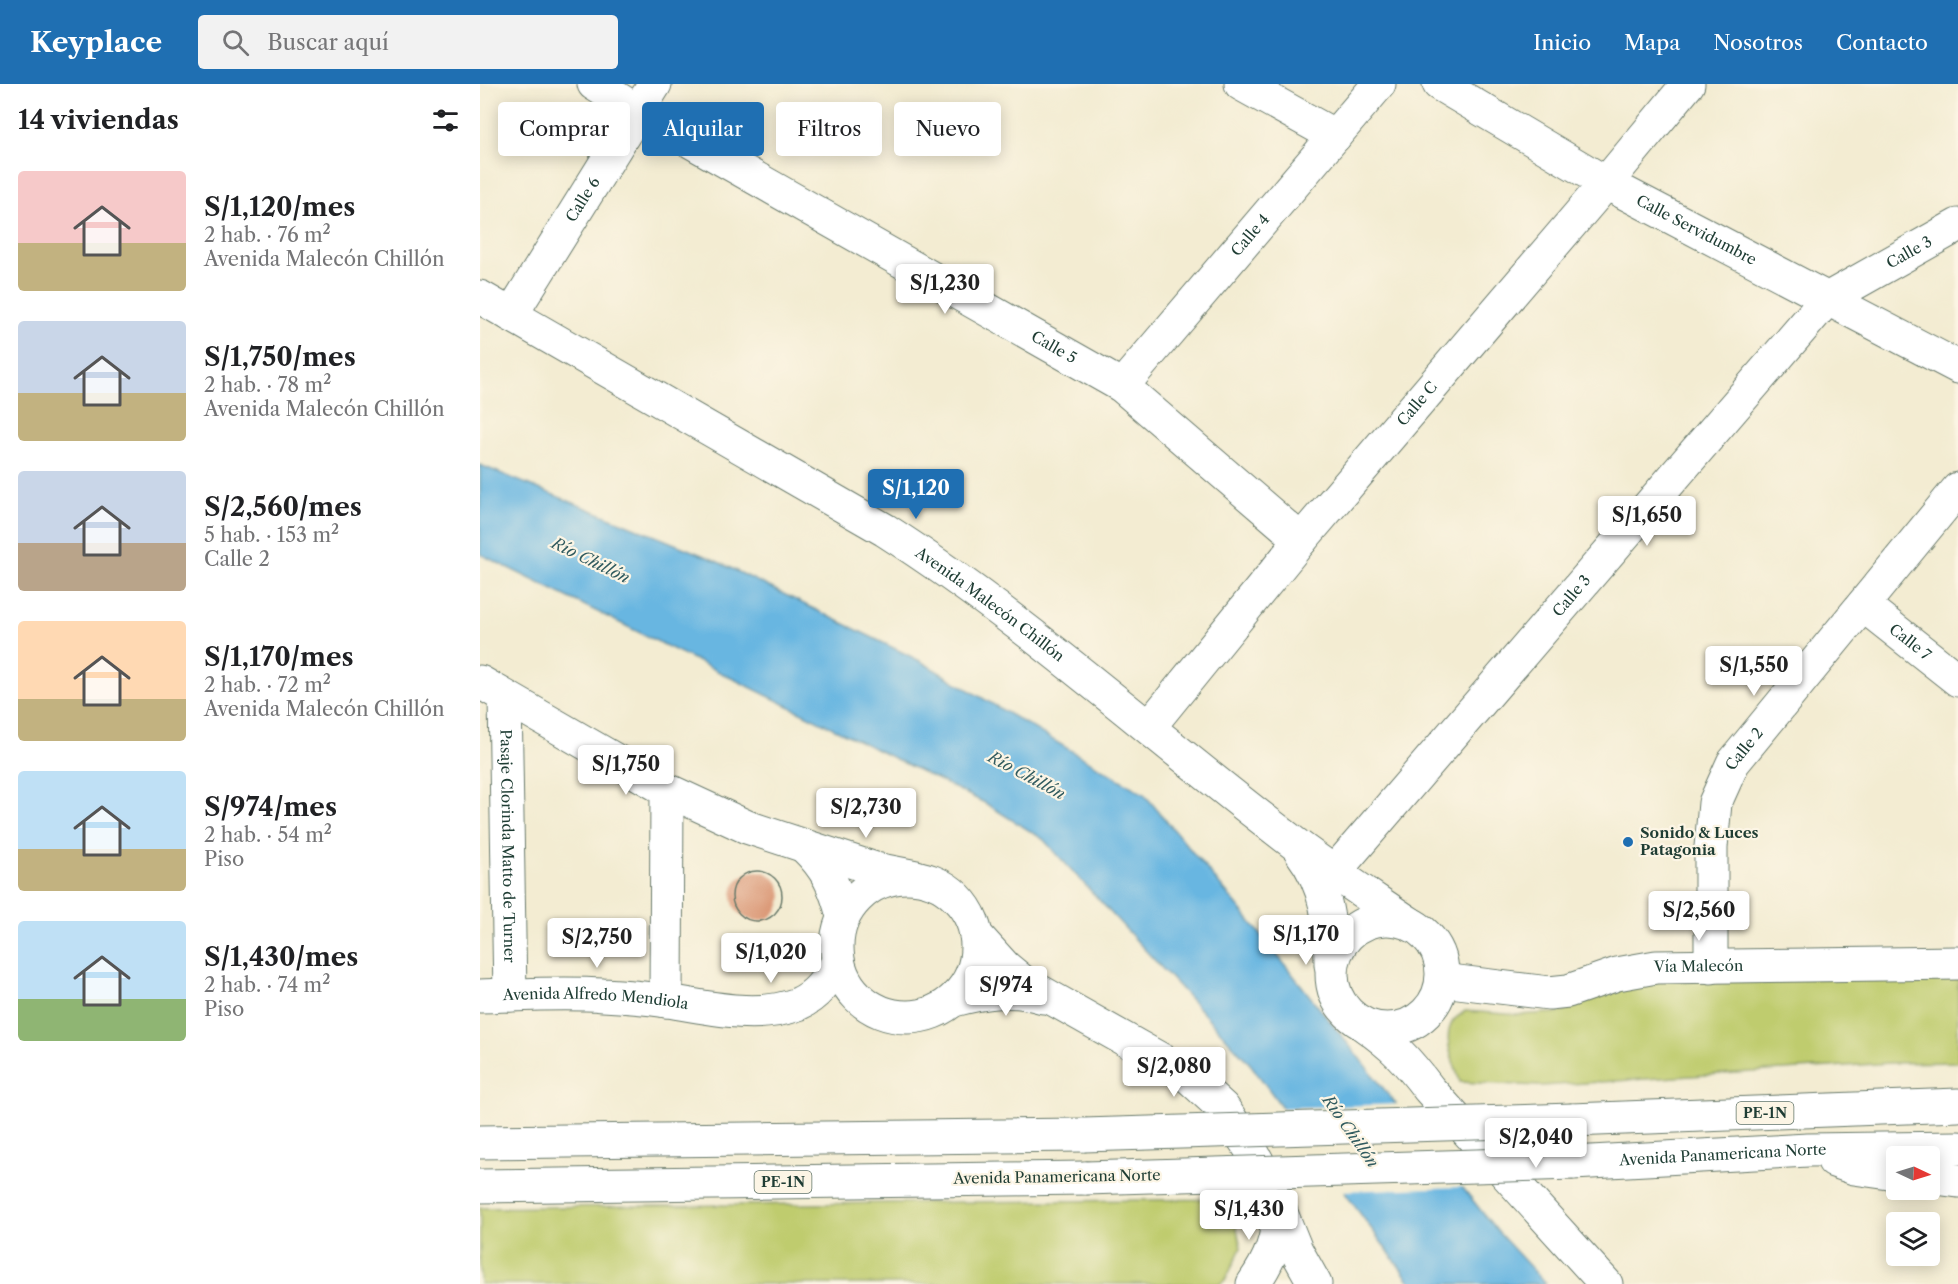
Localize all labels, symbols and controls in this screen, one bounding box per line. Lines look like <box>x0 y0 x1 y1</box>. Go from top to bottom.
search box <box>198 15 618 69</box>
text: Keyplace <box>30 25 162 59</box>
icon: search <box>219 26 252 59</box>
text: Buscar aquí <box>267 29 389 56</box>
text: Inicio <box>1533 30 1591 55</box>
text: Mapa <box>1624 30 1680 55</box>
text: Nosotros <box>1713 30 1803 55</box>
text: Contacto <box>1836 30 1928 55</box>
chip: Comprar <box>498 102 630 156</box>
chip: Alquilar <box>642 102 764 156</box>
chip: Filtros <box>776 102 882 156</box>
chip: Nuevo <box>894 102 1001 156</box>
text: 14 viviendas <box>18 104 179 136</box>
icon: filters <box>429 104 462 137</box>
street label: Calle 6 <box>561 173 604 225</box>
street label: Calle Servidumbre <box>1633 190 1760 269</box>
text: S/1,120/mes <box>204 191 355 223</box>
icon: home <box>66 195 138 267</box>
street label: Calle 4 <box>1227 210 1273 260</box>
text: 2 hab. · 76 m² <box>204 223 331 247</box>
street label: Calle 3 <box>1883 232 1935 272</box>
text: Avenida Malecón Chillón <box>204 247 445 271</box>
pin: S/1,230 <box>890 264 1000 315</box>
text: S/1,230 <box>910 271 980 295</box>
street label: Calle 5 <box>1028 327 1080 367</box>
text: S/1,750/mes <box>204 341 356 373</box>
icon: home <box>66 345 138 417</box>
text: 2 hab. · 78 m² <box>204 373 331 397</box>
street label: Calle C <box>1393 377 1441 430</box>
text: Avenida Malecón Chillón <box>204 397 445 421</box>
pin: S/1,120 <box>861 469 971 520</box>
text: S/1,120 <box>882 476 950 500</box>
text: S/2,560/mes <box>204 491 362 523</box>
icon: home <box>66 495 138 567</box>
pin: S/1,650 <box>1592 496 1702 547</box>
text: S/1,650 <box>1612 503 1682 527</box>
text: 5 hab. · 153 m² <box>204 523 339 547</box>
water label: Río Chillón <box>547 532 633 587</box>
street label: Avenida Malecón Chillón <box>911 542 1069 666</box>
text: Calle 2 <box>204 547 270 571</box>
street label: Calle 3 <box>1548 571 1595 620</box>
street label: Calle 7 <box>1886 619 1936 665</box>
text: S/1,170/mes <box>204 641 354 673</box>
icon: home <box>66 645 138 717</box>
pin: S/1,550 <box>1699 646 1809 697</box>
text: S/1,550 <box>1719 653 1789 677</box>
text: 2 hab. · 72 m² <box>204 673 331 697</box>
text: Avenida Malecón Chillón <box>204 697 445 721</box>
street label: Calle 2 <box>1721 724 1767 773</box>
street label: Pasaje Clorinda Matto de Turner <box>497 729 519 964</box>
pin: S/1,750 <box>571 745 681 796</box>
water label: Río Chillón <box>983 746 1069 804</box>
text: S/1,750 <box>592 752 660 776</box>
pin: S/2,730 <box>811 788 921 839</box>
text: S/974/mes <box>204 791 337 823</box>
icon: home <box>66 795 138 867</box>
text: S/2,730 <box>830 795 902 819</box>
text: 2 hab. · 54 m² <box>204 823 332 847</box>
place label: Sonido & Luces Patagonia <box>1640 823 1759 859</box>
marker: Sonido & Luces Patagonia <box>1621 835 1635 849</box>
text: Piso <box>204 847 244 871</box>
pin: S/2,560 <box>1644 891 1754 942</box>
text: S/2,560 <box>1662 898 1736 922</box>
pin: S/1,170 <box>1251 915 1361 966</box>
pin: S/2,750 <box>542 918 652 969</box>
text: S/1,170 <box>1273 922 1339 946</box>
text: S/2,750 <box>561 925 633 949</box>
pin: S/1,020 <box>716 933 826 984</box>
text: S/1,020 <box>735 940 807 964</box>
text: S/1,430/mes <box>204 941 358 973</box>
icon: home <box>66 945 138 1017</box>
street label: Vía Malecón <box>1653 956 1744 976</box>
pin: S/974 <box>964 966 1048 1017</box>
text: 2 hab. · 74 m² <box>204 973 330 997</box>
text: S/974 <box>979 973 1033 997</box>
street label: Avenida Alfredo Mendiola <box>501 984 690 1013</box>
text: Piso <box>204 997 244 1021</box>
pin: S/2,080 <box>1119 1047 1229 1098</box>
text: S/2,080 <box>1137 1054 1211 1078</box>
water label: Río Chillón <box>1318 1089 1383 1171</box>
road number: PE-1N <box>1736 1102 1794 1124</box>
pin: S/2,040 <box>1481 1118 1591 1169</box>
text: S/2,040 <box>1499 1125 1573 1149</box>
street label: Avenida Panamericana Norte <box>1618 1140 1827 1169</box>
north arrow <box>1886 1146 1940 1200</box>
map controls <box>1886 1146 1940 1266</box>
street label: Avenida Panamericana Norte <box>952 1165 1161 1188</box>
road number: PE-1N <box>754 1171 812 1193</box>
pin: S/1,430 <box>1194 1190 1304 1241</box>
text: S/1,430 <box>1214 1197 1284 1221</box>
button: layers <box>1886 1212 1940 1266</box>

